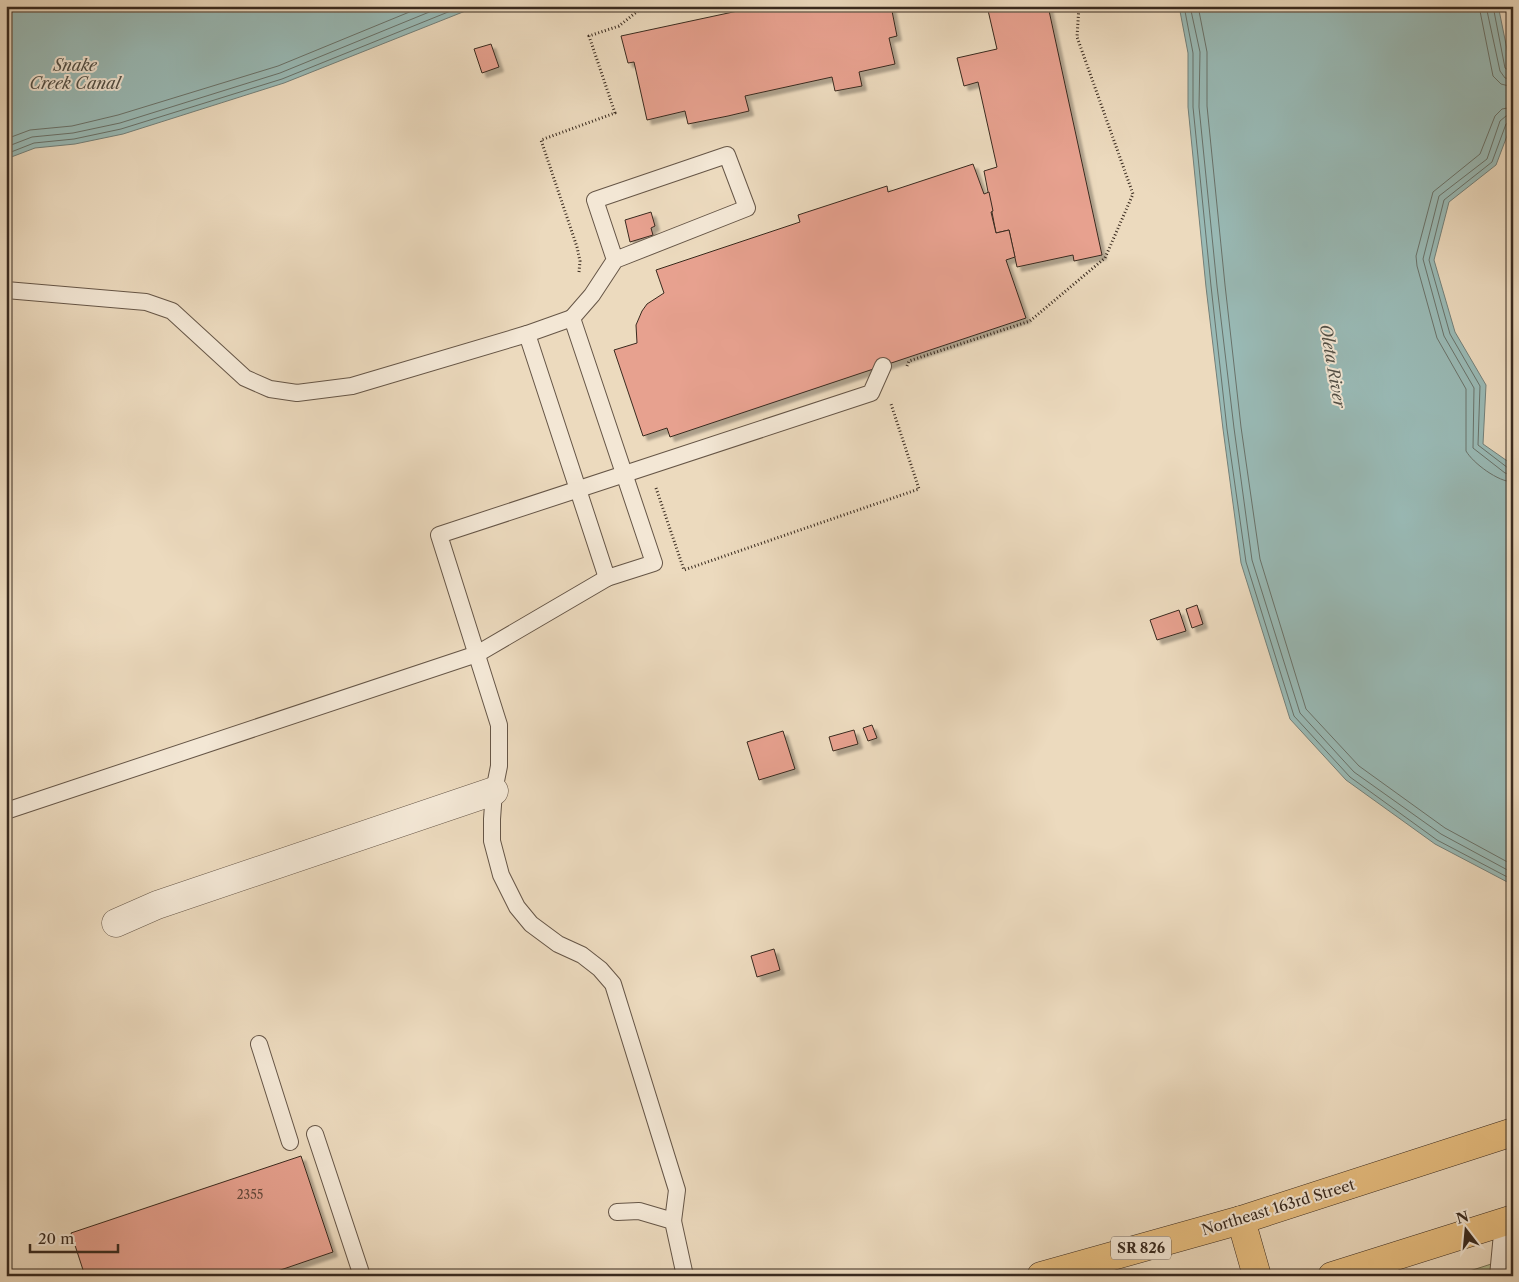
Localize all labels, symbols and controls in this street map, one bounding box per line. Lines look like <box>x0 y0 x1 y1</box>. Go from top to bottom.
water label: Snake Creek Canal <box>29 55 122 93</box>
water label: Oleta River <box>1316 322 1350 411</box>
street label: Northeast 163rd Street <box>1199 1174 1358 1239</box>
house number: 2355 <box>237 1187 263 1202</box>
north arrow <box>1442 1204 1492 1254</box>
text: N <box>1454 1207 1471 1228</box>
scale bar <box>30 1222 118 1254</box>
text: 20 m <box>38 1229 74 1248</box>
road number: SR 826 <box>1111 1236 1171 1260</box>

